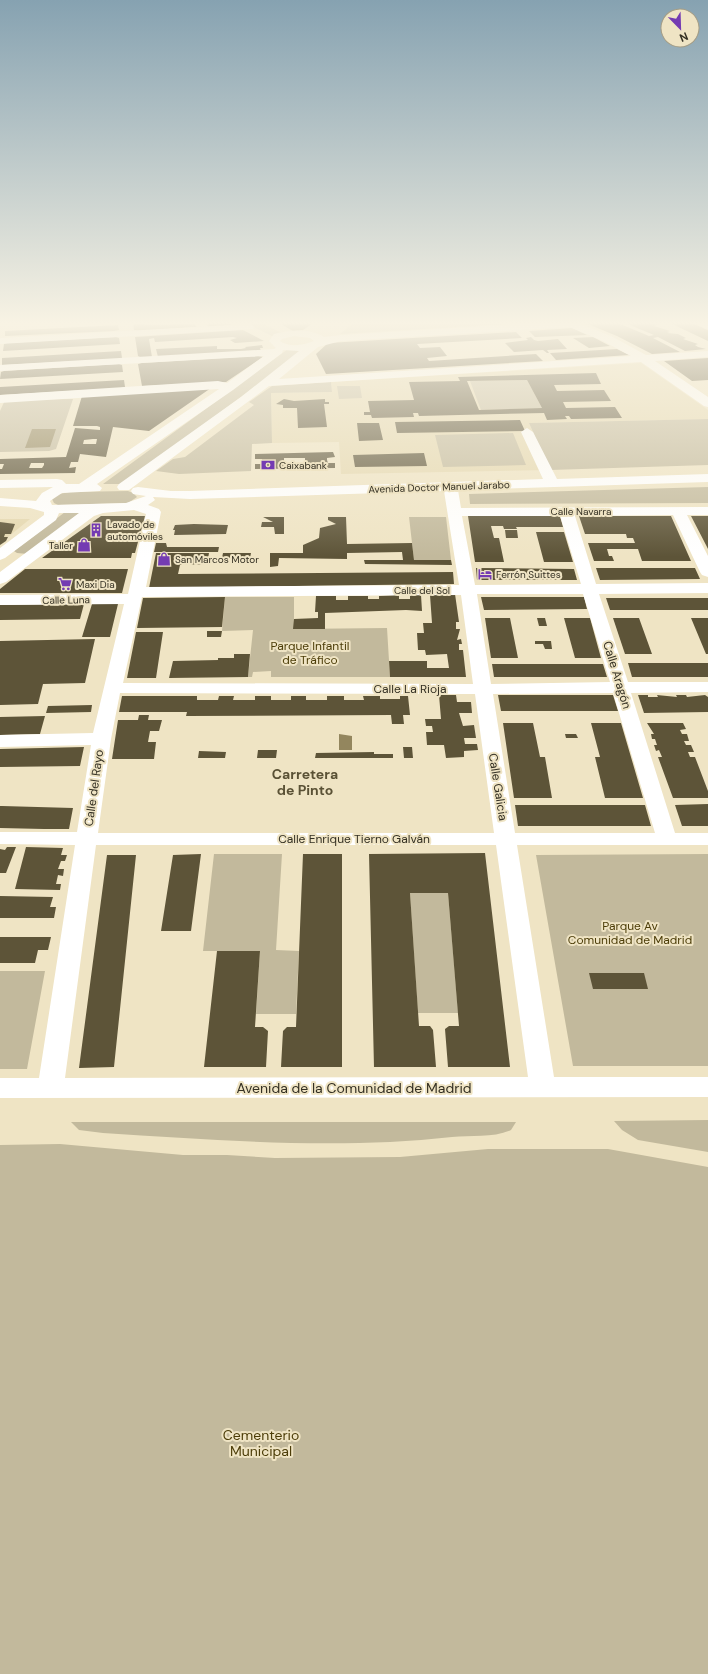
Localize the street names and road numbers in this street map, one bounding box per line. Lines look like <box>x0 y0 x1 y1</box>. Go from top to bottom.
street label: Avenida Doctor Manuel Jarabo <box>368 478 510 496</box>
street label: Calle Navarra <box>551 505 611 518</box>
street label: Calle del Sol <box>394 584 450 597</box>
street label: Calle Luna <box>42 593 90 607</box>
street label: Calle Aragón <box>599 639 635 711</box>
street label: Calle La Rioja <box>373 681 447 697</box>
street label: Calle del Rayo <box>81 749 107 827</box>
street label: Calle Galicia <box>485 752 511 822</box>
street label: Calle Enrique Tierno Galván <box>278 831 430 847</box>
street label: Avenida de la Comunidad de Madrid <box>236 1079 472 1097</box>

